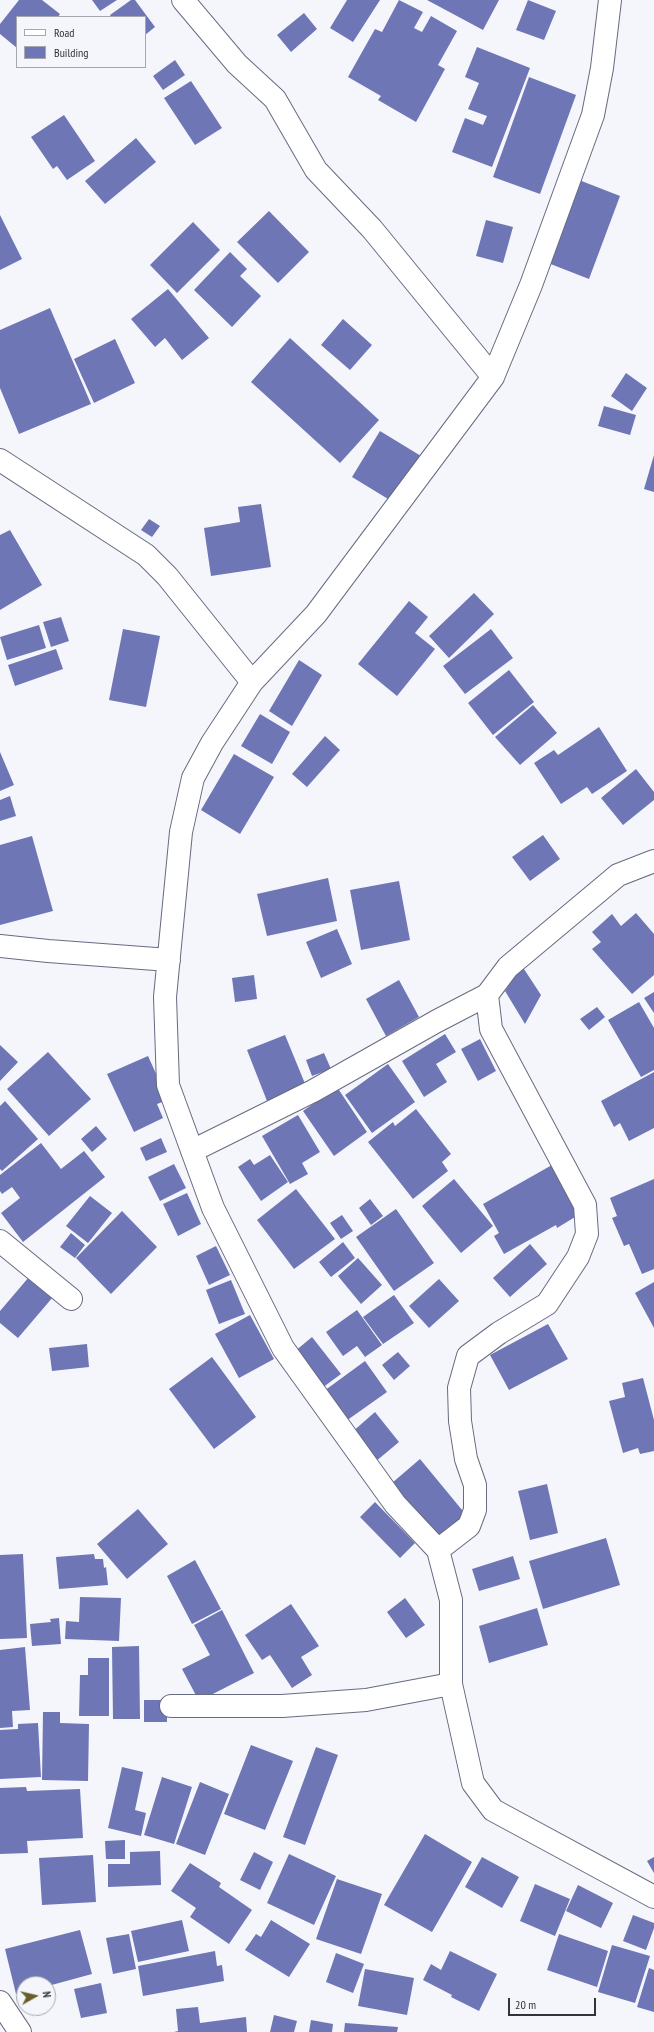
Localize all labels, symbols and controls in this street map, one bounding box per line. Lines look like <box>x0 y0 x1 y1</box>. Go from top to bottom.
legend <box>16 16 146 68</box>
text: Road <box>54 25 74 40</box>
text: Building <box>54 45 89 60</box>
north arrow <box>16 1976 56 2016</box>
scale bar <box>510 1990 598 2016</box>
text: N <box>40 1991 54 1998</box>
text: 20 m <box>515 1997 536 2012</box>

